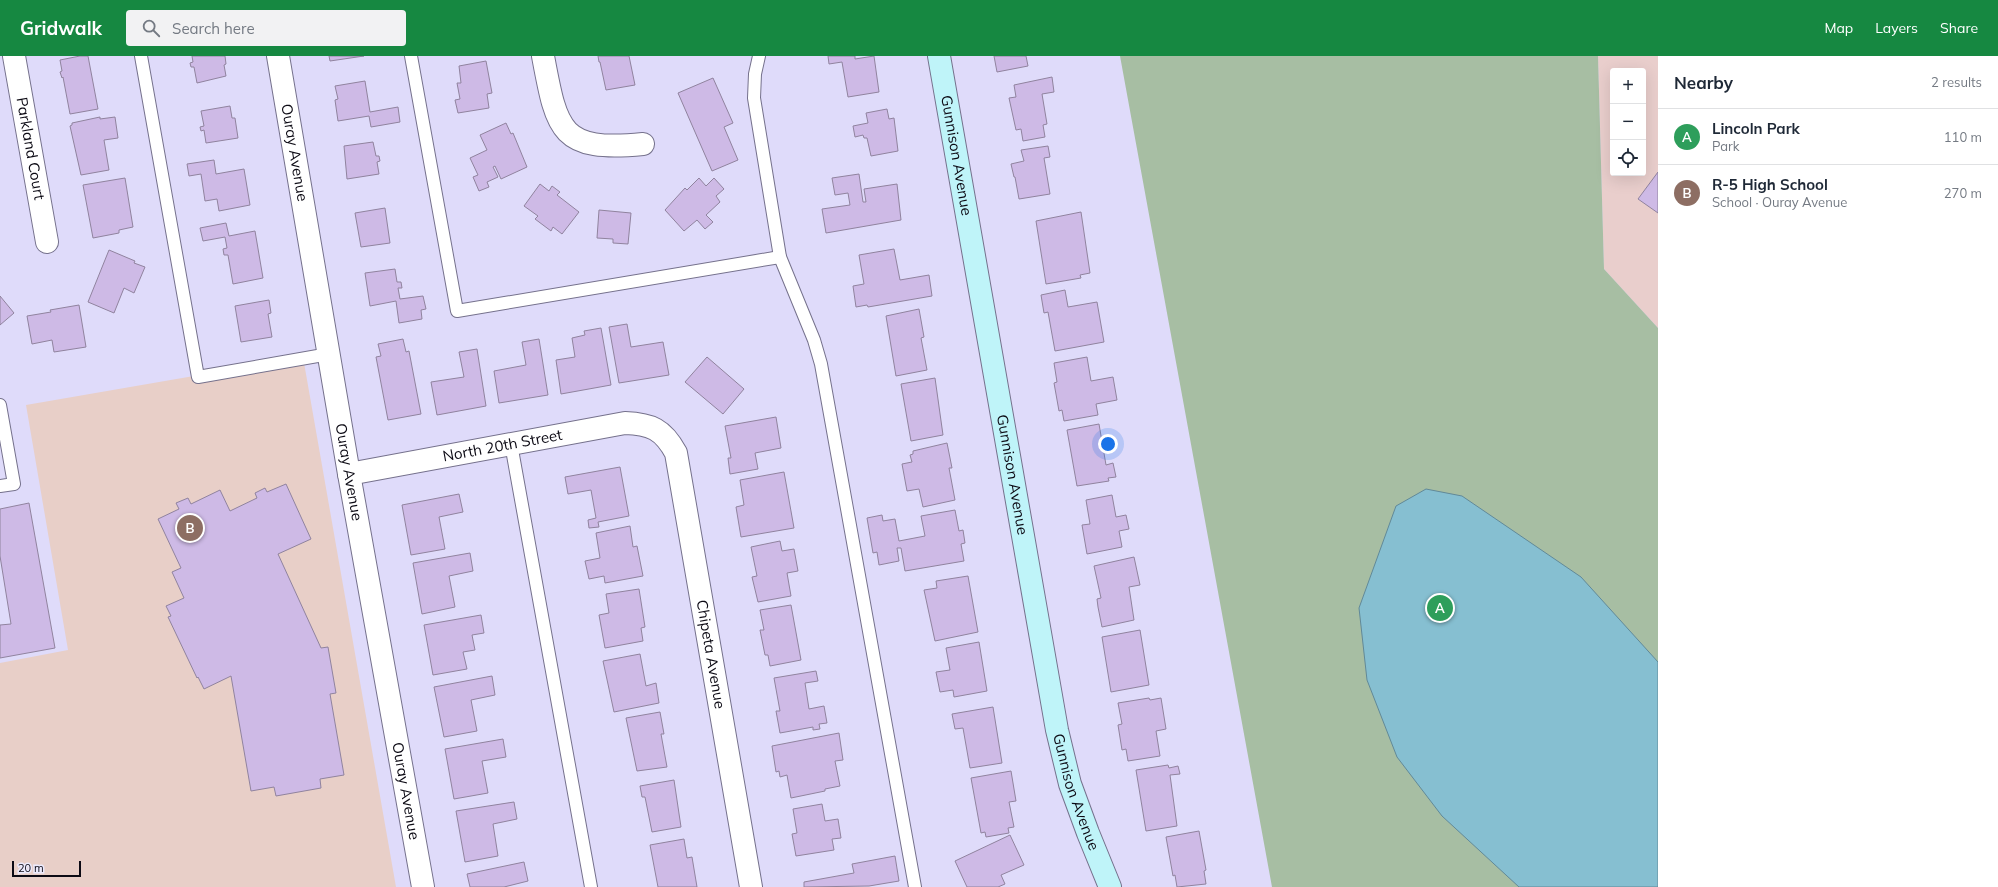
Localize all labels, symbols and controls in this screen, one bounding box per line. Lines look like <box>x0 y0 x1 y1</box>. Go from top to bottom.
search box <box>126 10 406 46</box>
text: Gridwalk <box>20 16 102 40</box>
icon: search <box>140 17 162 39</box>
text: Search here <box>172 19 255 38</box>
text: Map <box>1824 19 1853 37</box>
text: Layers <box>1875 19 1918 37</box>
text: Share <box>1940 19 1978 37</box>
map controls <box>1610 68 1646 176</box>
button: + <box>1610 68 1646 104</box>
text: Nearby <box>1674 72 1733 93</box>
text: 2 results <box>1931 74 1982 90</box>
street label: Gunnison Avenue <box>937 94 977 217</box>
street label: Parkland Court <box>12 96 49 201</box>
street label: Ouray Avenue <box>277 102 313 203</box>
button: − <box>1610 104 1646 140</box>
text: Lincoln Park <box>1712 119 1800 138</box>
text: A <box>1682 129 1692 145</box>
text: 110 m <box>1944 129 1982 145</box>
text: Park <box>1712 138 1739 154</box>
button: locate <box>1610 140 1646 176</box>
text: R-5 High School <box>1712 175 1828 194</box>
text: B <box>1683 185 1691 201</box>
text: 270 m <box>1944 185 1982 201</box>
text: School · Ouray Avenue <box>1712 194 1847 210</box>
street label: Gunnison Avenue <box>993 413 1033 536</box>
street label: Ouray Avenue <box>332 422 367 522</box>
street label: North 20th Street <box>441 425 564 466</box>
your location <box>1098 434 1118 454</box>
pin: B <box>177 513 203 543</box>
pin: A <box>1427 593 1453 623</box>
street label: Chipeta Avenue <box>693 598 730 710</box>
street label: Gunnison Avenue <box>1049 731 1104 853</box>
street label: Ouray Avenue <box>388 741 424 841</box>
scale bar <box>12 859 81 878</box>
text: 20 m <box>18 861 44 875</box>

